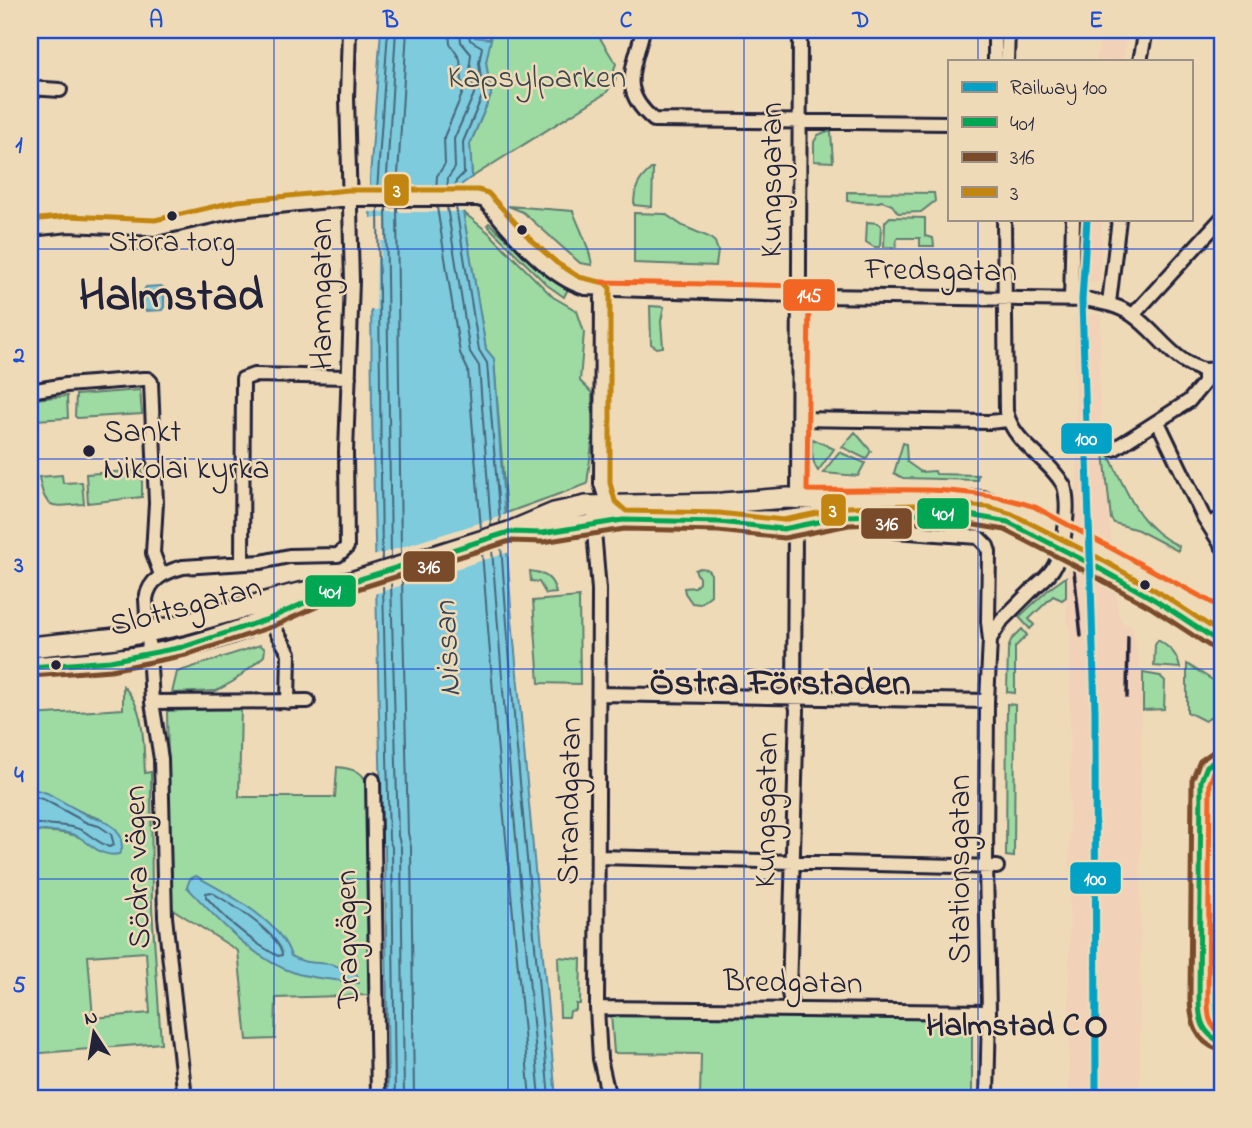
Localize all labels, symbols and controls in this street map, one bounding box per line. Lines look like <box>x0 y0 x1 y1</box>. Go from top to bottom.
text: A <box>149 5 163 38</box>
text: B <box>382 5 399 38</box>
text: C <box>620 5 633 38</box>
text: D <box>852 5 869 38</box>
text: E <box>1089 5 1103 38</box>
park label: Kapsylparken <box>448 56 626 103</box>
legend <box>948 60 1192 220</box>
text: Railway 100 <box>1010 74 1107 106</box>
street label: Kungsgatan <box>750 102 797 258</box>
text: 401 <box>1010 110 1035 140</box>
text: 1 <box>15 130 23 163</box>
text: 316 <box>1010 144 1035 174</box>
line badge: 3 <box>383 173 410 207</box>
text: 3 <box>392 179 401 206</box>
text: 3 <box>1010 180 1019 210</box>
marker: Stora torg <box>165 209 179 223</box>
street label: Hamngatan <box>300 218 347 370</box>
place label: Stora torg <box>109 222 235 266</box>
unlabelled marker <box>515 223 529 237</box>
street label: Fredsgatan <box>864 247 1018 297</box>
district label: Halmstad <box>79 264 263 331</box>
line badge: 145 <box>782 278 836 312</box>
text: 145 <box>797 284 821 311</box>
text: 2 <box>12 340 25 373</box>
place label: Sankt Nikolai kyrka <box>103 410 270 494</box>
line badge: 100 <box>1060 422 1113 455</box>
text: 100 <box>1075 427 1098 454</box>
marker: Sankt Nikolai kyrka <box>81 443 97 459</box>
line badge: 3 <box>820 493 847 527</box>
line badge: 401 <box>916 497 970 530</box>
text: 3 <box>828 499 837 526</box>
text: 401 <box>932 502 954 529</box>
line badge: 316 <box>860 507 913 540</box>
text: 316 <box>875 512 899 539</box>
text: 3 <box>13 550 24 583</box>
line badge: 316 <box>402 550 456 583</box>
text: 316 <box>417 555 441 582</box>
street label: Slottsgatan <box>105 565 267 651</box>
line badge: 401 <box>304 574 357 608</box>
unlabelled marker <box>1138 578 1152 592</box>
text: 401 <box>319 580 341 607</box>
water label: Nissan <box>422 598 475 698</box>
district label: Östra Förstaden <box>649 657 911 713</box>
unlabelled marker <box>49 658 63 672</box>
street label: Strandgatan <box>546 717 596 885</box>
street label: Kungsgatan <box>743 732 793 888</box>
text: 4 <box>14 760 24 793</box>
street label: Stationsgatan <box>938 774 985 964</box>
street label: Södra vägen <box>113 785 165 949</box>
line badge: 100 <box>1069 861 1122 895</box>
text: 100 <box>1084 867 1107 894</box>
street label: Dragvägen <box>324 870 374 1009</box>
street label: Bredgatan <box>722 959 863 1009</box>
text: 5 <box>12 970 26 1003</box>
north arrow <box>60 998 130 1068</box>
text: N <box>82 1004 100 1033</box>
place label: Halmstad C <box>926 1004 1080 1051</box>
marker: Halmstad C <box>1086 1017 1106 1037</box>

